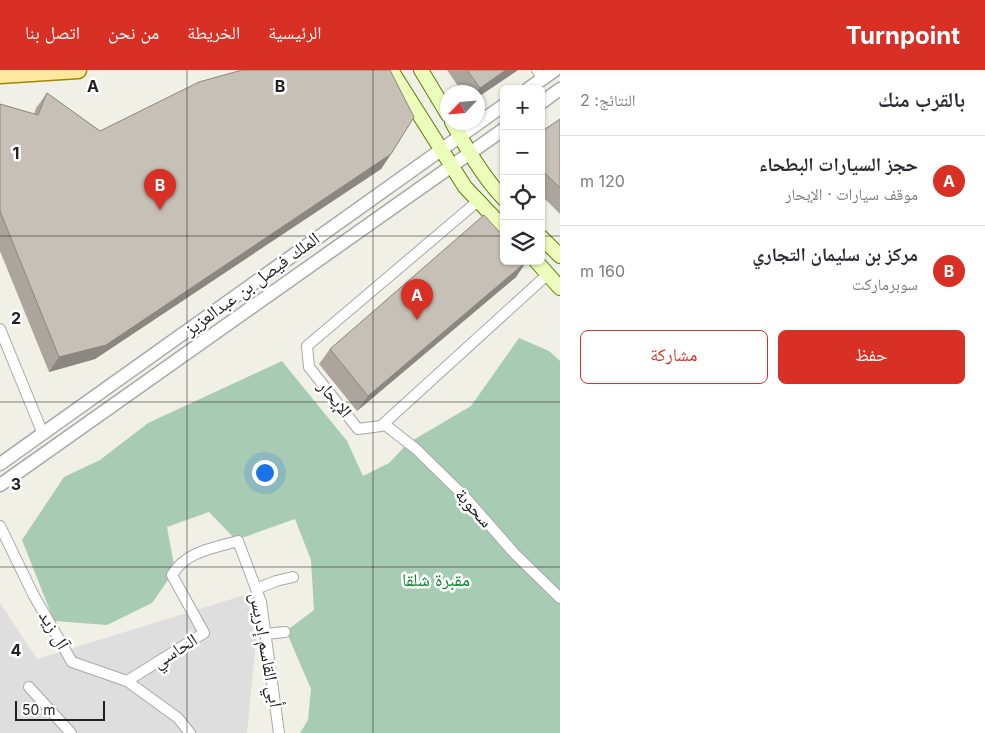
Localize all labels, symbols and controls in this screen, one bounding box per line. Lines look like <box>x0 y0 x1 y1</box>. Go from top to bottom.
text: Turnpoint <box>846 21 960 50</box>
text: اتصل بنا <box>25 22 80 43</box>
text: من نحن <box>108 22 159 43</box>
text: الخريطة <box>187 22 240 43</box>
text: الرئيسية <box>268 22 322 43</box>
text: A <box>87 76 99 96</box>
text: B <box>275 76 285 96</box>
north arrow <box>440 85 485 130</box>
map controls <box>500 85 545 265</box>
button: + <box>500 85 545 130</box>
text: بالقرب منك <box>878 87 965 112</box>
text: النتائج: 2 <box>580 90 636 110</box>
button: − <box>500 130 545 175</box>
text: 1 <box>13 143 19 163</box>
text: حجز السيارات البطحاء <box>759 153 918 176</box>
pin: B <box>144 169 176 210</box>
text: 120 m <box>580 171 625 191</box>
text: A <box>943 171 955 191</box>
button: locate <box>500 175 545 220</box>
text: موقف سيارات · الإبحار <box>785 184 918 204</box>
button: layers <box>500 220 545 265</box>
street label: الملك فيصل بن عبدالعزيز <box>179 228 324 341</box>
text: مركز بن سليمان التجاري <box>752 243 918 266</box>
text: 160 m <box>580 261 625 281</box>
text: B <box>944 261 954 281</box>
text: سوبرماركت <box>852 274 918 294</box>
pin: A <box>401 279 433 320</box>
text: 2 <box>11 308 21 328</box>
button: مشاركة <box>580 330 768 384</box>
button: حفظ <box>778 330 965 384</box>
street label: الإبحار <box>313 375 357 422</box>
your location <box>252 460 278 486</box>
text: 3 <box>11 474 21 494</box>
street label: سحوبة <box>451 484 497 532</box>
park label: مقبرة شلقا <box>402 569 470 591</box>
street label: أبي القاسم إدريس <box>242 591 287 710</box>
street label: آل زيد <box>34 606 74 654</box>
street label: الحاسي <box>148 629 203 676</box>
text: 4 <box>11 640 22 660</box>
scale bar <box>15 698 105 721</box>
text: 50 m <box>22 701 56 718</box>

